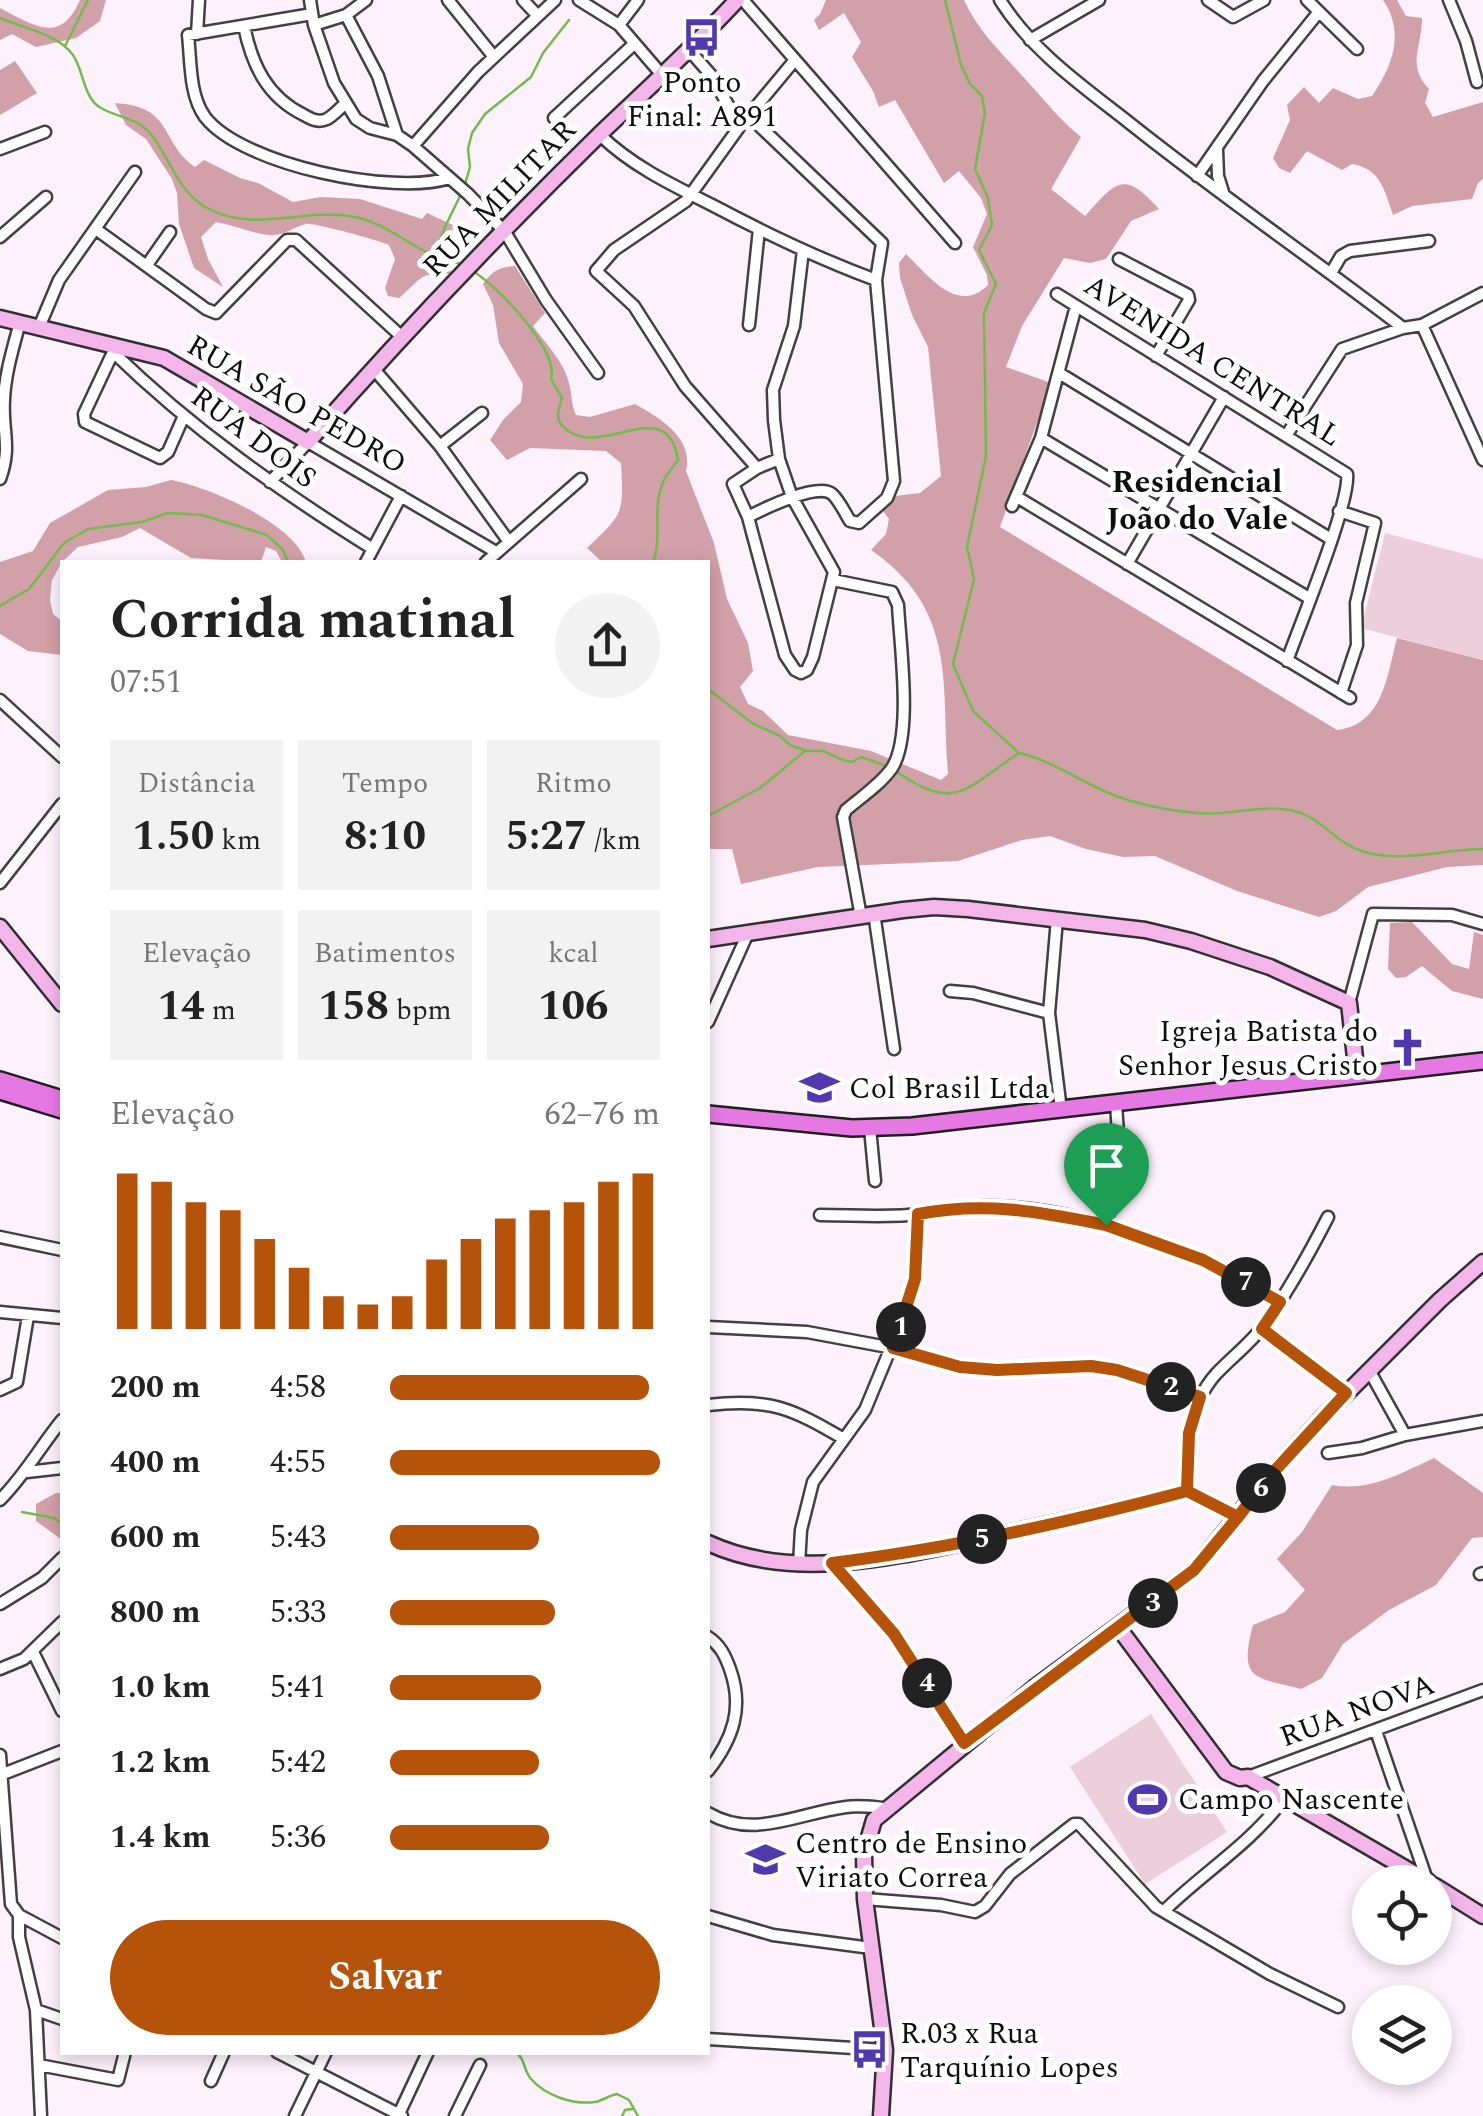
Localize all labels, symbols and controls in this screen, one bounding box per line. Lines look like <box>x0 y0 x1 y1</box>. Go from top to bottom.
bus stop icon: Ponto Final: A891 <box>681 17 723 59</box>
place label: Ponto Final: A891 <box>627 60 777 140</box>
street label: RUA MILITAR <box>412 109 588 288</box>
street label: AVENIDA CENTRAL <box>1075 263 1350 459</box>
street label: RUA SÃO PEDRO <box>178 323 415 487</box>
street label: RUA DOIS <box>181 375 326 501</box>
district label: Residencial João do Vale <box>1106 458 1288 544</box>
text: Corrida matinal <box>110 579 516 662</box>
button: share <box>555 593 660 698</box>
text: 07:51 <box>110 658 182 707</box>
text: Distância <box>138 762 256 805</box>
text: Tempo <box>342 762 428 805</box>
text: Ritmo <box>535 762 612 805</box>
text: 1.50 <box>132 805 214 868</box>
text: 8:10 <box>344 805 426 868</box>
text: 5:27 <box>505 805 587 868</box>
text: km <box>214 819 261 862</box>
text: /km <box>587 819 641 862</box>
text: Elevação <box>142 932 251 975</box>
text: Batimentos <box>314 932 456 975</box>
text: kcal <box>548 932 598 975</box>
text: 14 <box>158 975 205 1038</box>
text: 158 <box>318 975 389 1038</box>
text: 106 <box>538 975 609 1038</box>
text: m <box>205 989 236 1032</box>
text: bpm <box>389 989 452 1032</box>
place label: Igreja Batista do Senhor Jesus Cristo <box>1118 1009 1378 1089</box>
church icon: Igreja Batista do Senhor Jesus Cristo <box>1387 1027 1429 1069</box>
place label: Col Brasil Ltda <box>849 1066 1050 1112</box>
school or university icon: Col Brasil Ltda <box>798 1067 840 1109</box>
text: Elevação <box>110 1090 235 1139</box>
text: 62–76 m <box>544 1090 660 1139</box>
pin <box>1064 1123 1149 1226</box>
icon: arrive <box>1079 1138 1134 1193</box>
pin: 7 <box>1221 1257 1271 1307</box>
text: 7 <box>1238 1260 1254 1303</box>
pin: 1 <box>876 1302 926 1352</box>
text: 1 <box>893 1305 909 1348</box>
pin: 2 <box>1146 1362 1196 1412</box>
text: 200 m <box>110 1363 201 1412</box>
text: 4:58 <box>270 1363 326 1412</box>
text: 2 <box>1163 1365 1179 1408</box>
text: 400 m <box>110 1438 201 1487</box>
text: 4:55 <box>270 1438 326 1487</box>
pin: 6 <box>1236 1463 1286 1513</box>
text: 6 <box>1253 1466 1269 1509</box>
text: 600 m <box>110 1513 201 1562</box>
text: 5:43 <box>270 1513 326 1562</box>
pin: 5 <box>957 1514 1007 1564</box>
text: 5 <box>974 1517 990 1560</box>
pin: 3 <box>1128 1578 1178 1628</box>
text: 3 <box>1145 1581 1161 1624</box>
text: 800 m <box>110 1588 201 1637</box>
text: 5:33 <box>270 1588 326 1637</box>
pin: 4 <box>902 1658 952 1708</box>
text: 4 <box>919 1661 935 1704</box>
street label: RUA NOVA <box>1273 1662 1441 1760</box>
text: 1.0 km <box>110 1663 211 1712</box>
text: 5:41 <box>270 1663 326 1712</box>
text: 1.2 km <box>110 1738 211 1787</box>
text: 5:42 <box>270 1738 326 1787</box>
place label: Campo Nascente <box>1178 1777 1404 1823</box>
sports icon: Campo Nascente <box>1127 1778 1169 1820</box>
text: 1.4 km <box>110 1813 211 1862</box>
text: 5:36 <box>270 1813 326 1862</box>
place label: Centro de Ensino Viriato Correa <box>795 1821 1027 1901</box>
school or university icon: Centro de Ensino Viriato Correa <box>744 1839 786 1881</box>
map controls <box>1352 1865 1452 2085</box>
button: locate <box>1352 1865 1452 1965</box>
button: Salvar <box>110 1920 660 2035</box>
button: layers <box>1352 1985 1452 2085</box>
place label: R.03 x Rua Tarquínio Lopes <box>900 2011 1119 2091</box>
bus stop icon: R.03 x Rua Tarquínio Lopes <box>849 2029 891 2071</box>

